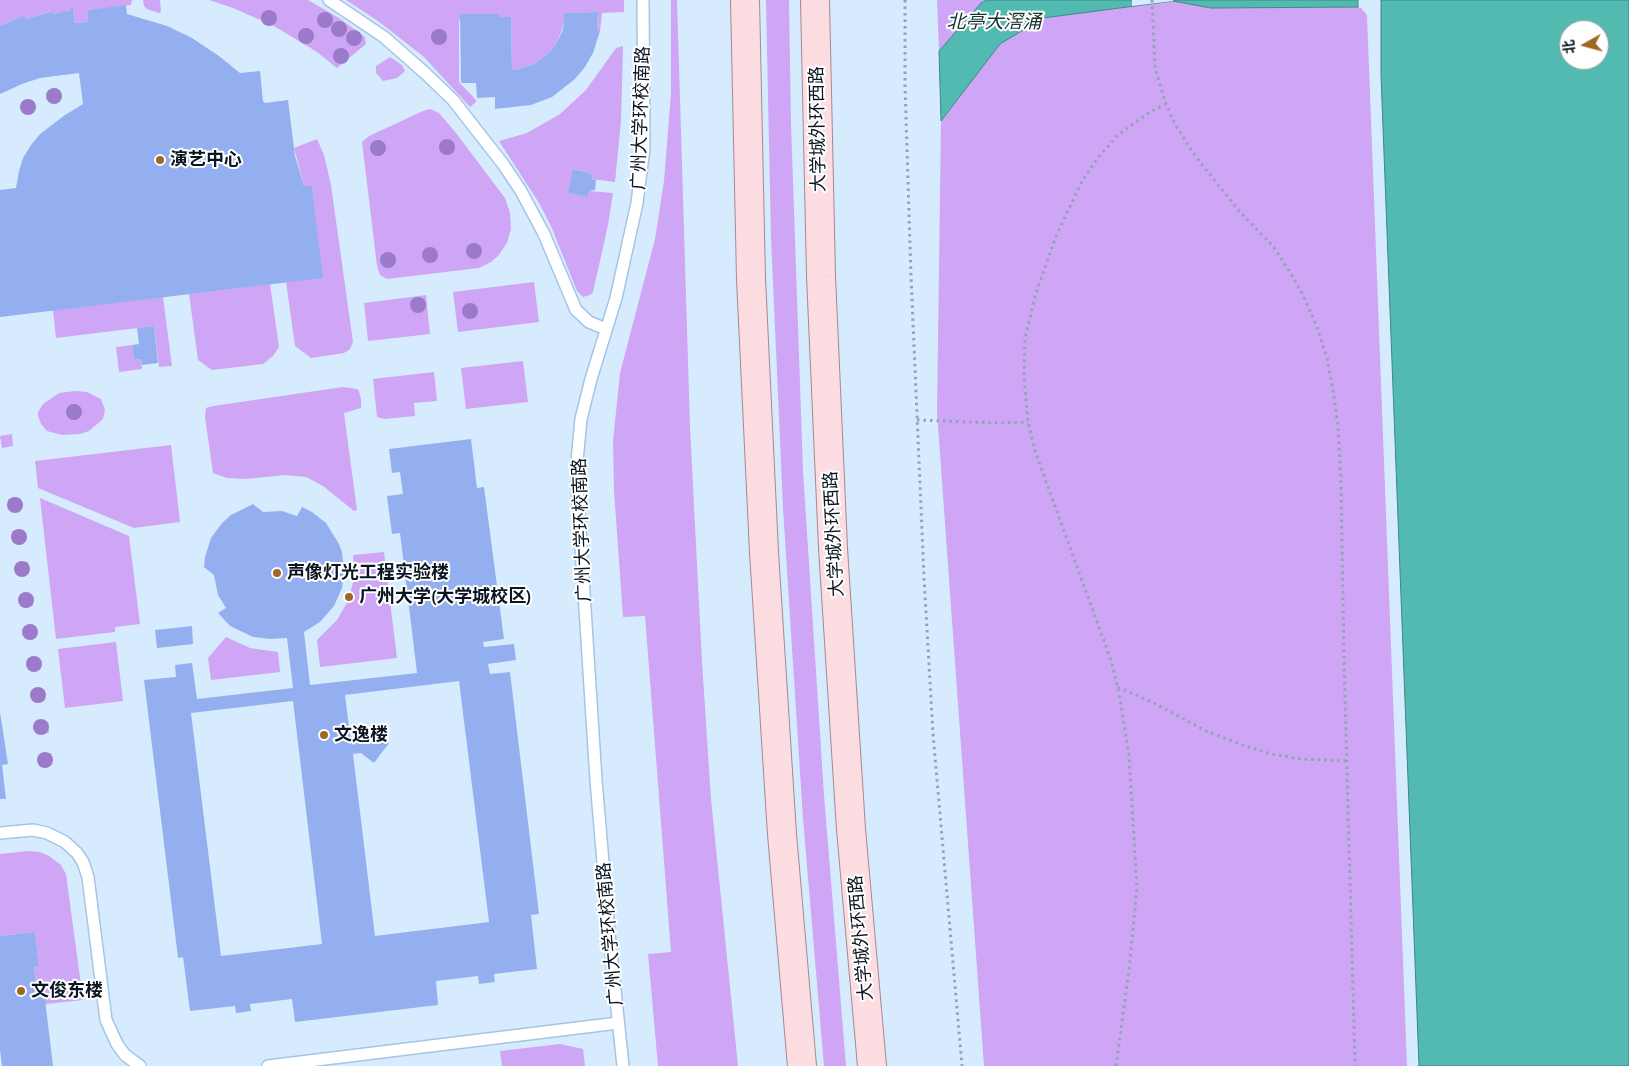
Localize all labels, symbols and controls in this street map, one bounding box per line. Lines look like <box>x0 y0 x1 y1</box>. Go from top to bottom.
water label: 北亭大滘涌 <box>947 11 1041 33</box>
north arrow <box>1559 20 1609 70</box>
text: 北 <box>1562 39 1578 55</box>
street label: 广州大学环校南路 <box>628 46 654 190</box>
street label: 大学城外环西路 <box>806 66 830 192</box>
place label: 演艺中心 <box>170 149 242 171</box>
marker: 演艺中心 <box>154 154 166 166</box>
street label: 广州大学环校南路 <box>569 458 595 602</box>
street label: 大学城外环西路 <box>820 471 848 597</box>
place label: 声像灯光工程实验楼 <box>287 562 449 584</box>
marker: 声像灯光工程实验楼 <box>271 567 283 579</box>
place label: 广州大学(大学城校区) <box>359 586 532 608</box>
marker: 广州大学(大学城校区) <box>343 591 355 603</box>
place label: 文逸楼 <box>334 724 388 746</box>
marker: 文逸楼 <box>318 729 330 741</box>
street label: 广州大学环校南路 <box>593 861 627 1007</box>
street label: 大学城外环西路 <box>845 874 877 1002</box>
place label: 文俊东楼 <box>31 980 103 1002</box>
marker: 文俊东楼 <box>15 985 27 997</box>

